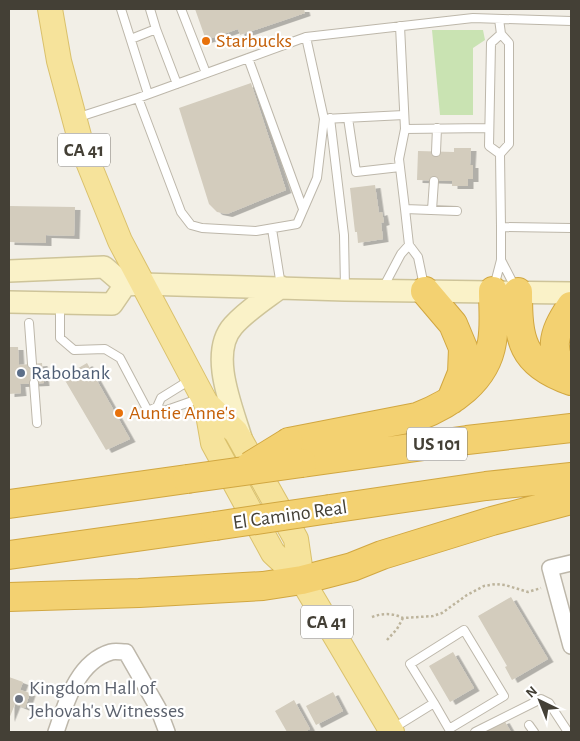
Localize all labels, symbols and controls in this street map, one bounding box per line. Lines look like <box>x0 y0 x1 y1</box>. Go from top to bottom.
place label: Starbucks <box>216 31 292 51</box>
marker: Starbucks <box>200 35 212 47</box>
road number: CA 41 <box>58 134 110 166</box>
place label: Rabobank <box>31 363 110 383</box>
marker: Rabobank <box>15 367 27 379</box>
place label: Auntie Anne's <box>129 403 235 423</box>
marker: Auntie Anne's <box>113 407 125 419</box>
road number: US 101 <box>407 428 467 460</box>
street label: El Camino Real <box>231 497 349 533</box>
road number: CA 41 <box>301 606 353 638</box>
north arrow <box>515 676 565 726</box>
place label: Kingdom Hall of Jehovah's Witnesses <box>29 678 185 721</box>
text: N <box>523 684 540 701</box>
marker: Kingdom Hall of Jehovah's Witnesses <box>13 693 25 705</box>

